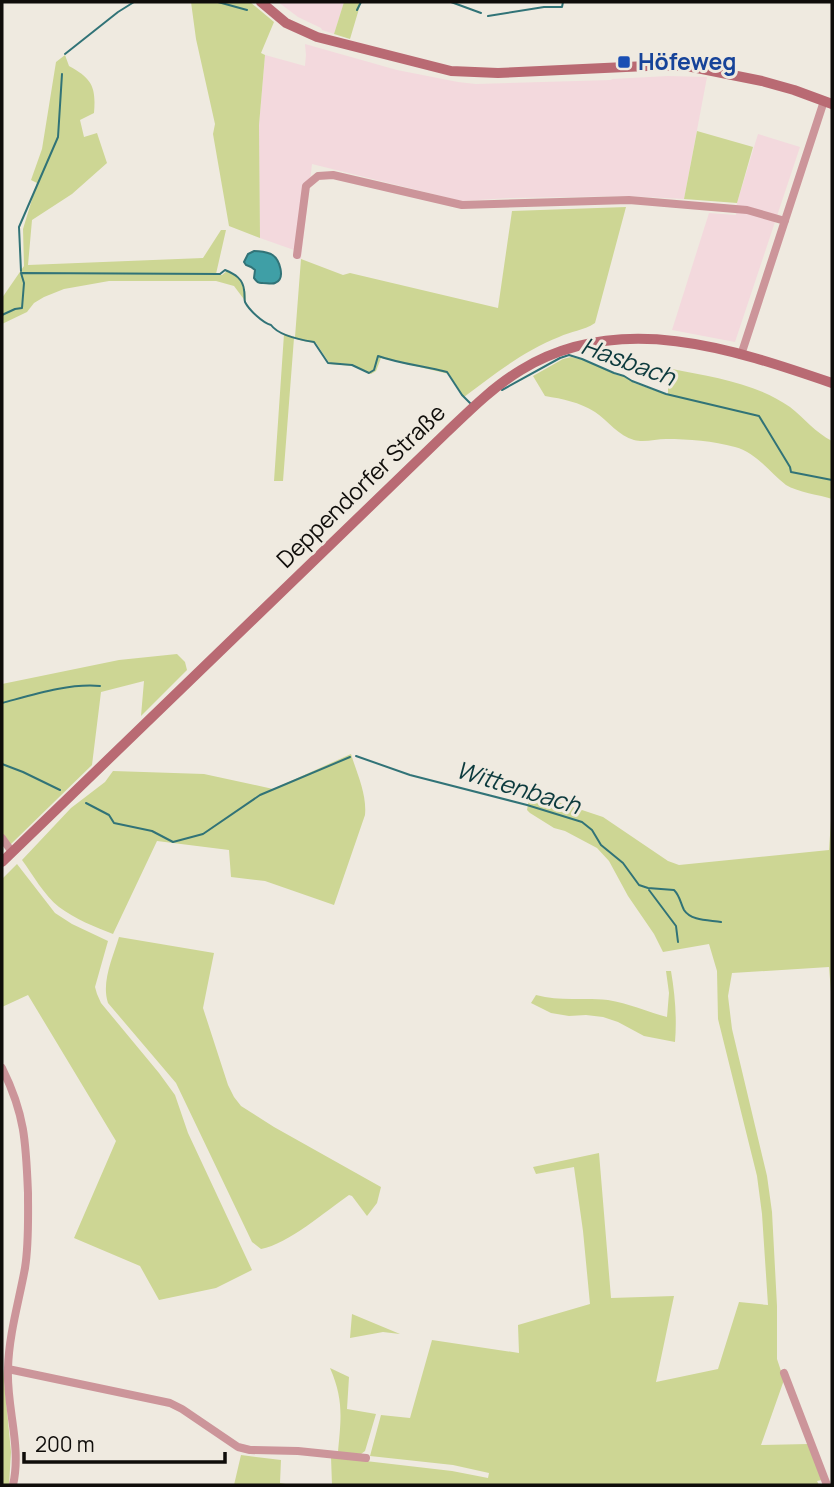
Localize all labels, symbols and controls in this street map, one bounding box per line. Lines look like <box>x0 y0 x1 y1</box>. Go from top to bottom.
place label: Höfeweg <box>638 45 736 77</box>
marker: Höfeweg <box>616 54 632 70</box>
water label: Hasbach <box>577 328 681 393</box>
street label: Deppendorfer Straße <box>269 396 452 574</box>
water label: Wittenbach <box>452 752 585 821</box>
scale bar <box>24 1420 226 1464</box>
text: 200 m <box>35 1430 95 1458</box>

